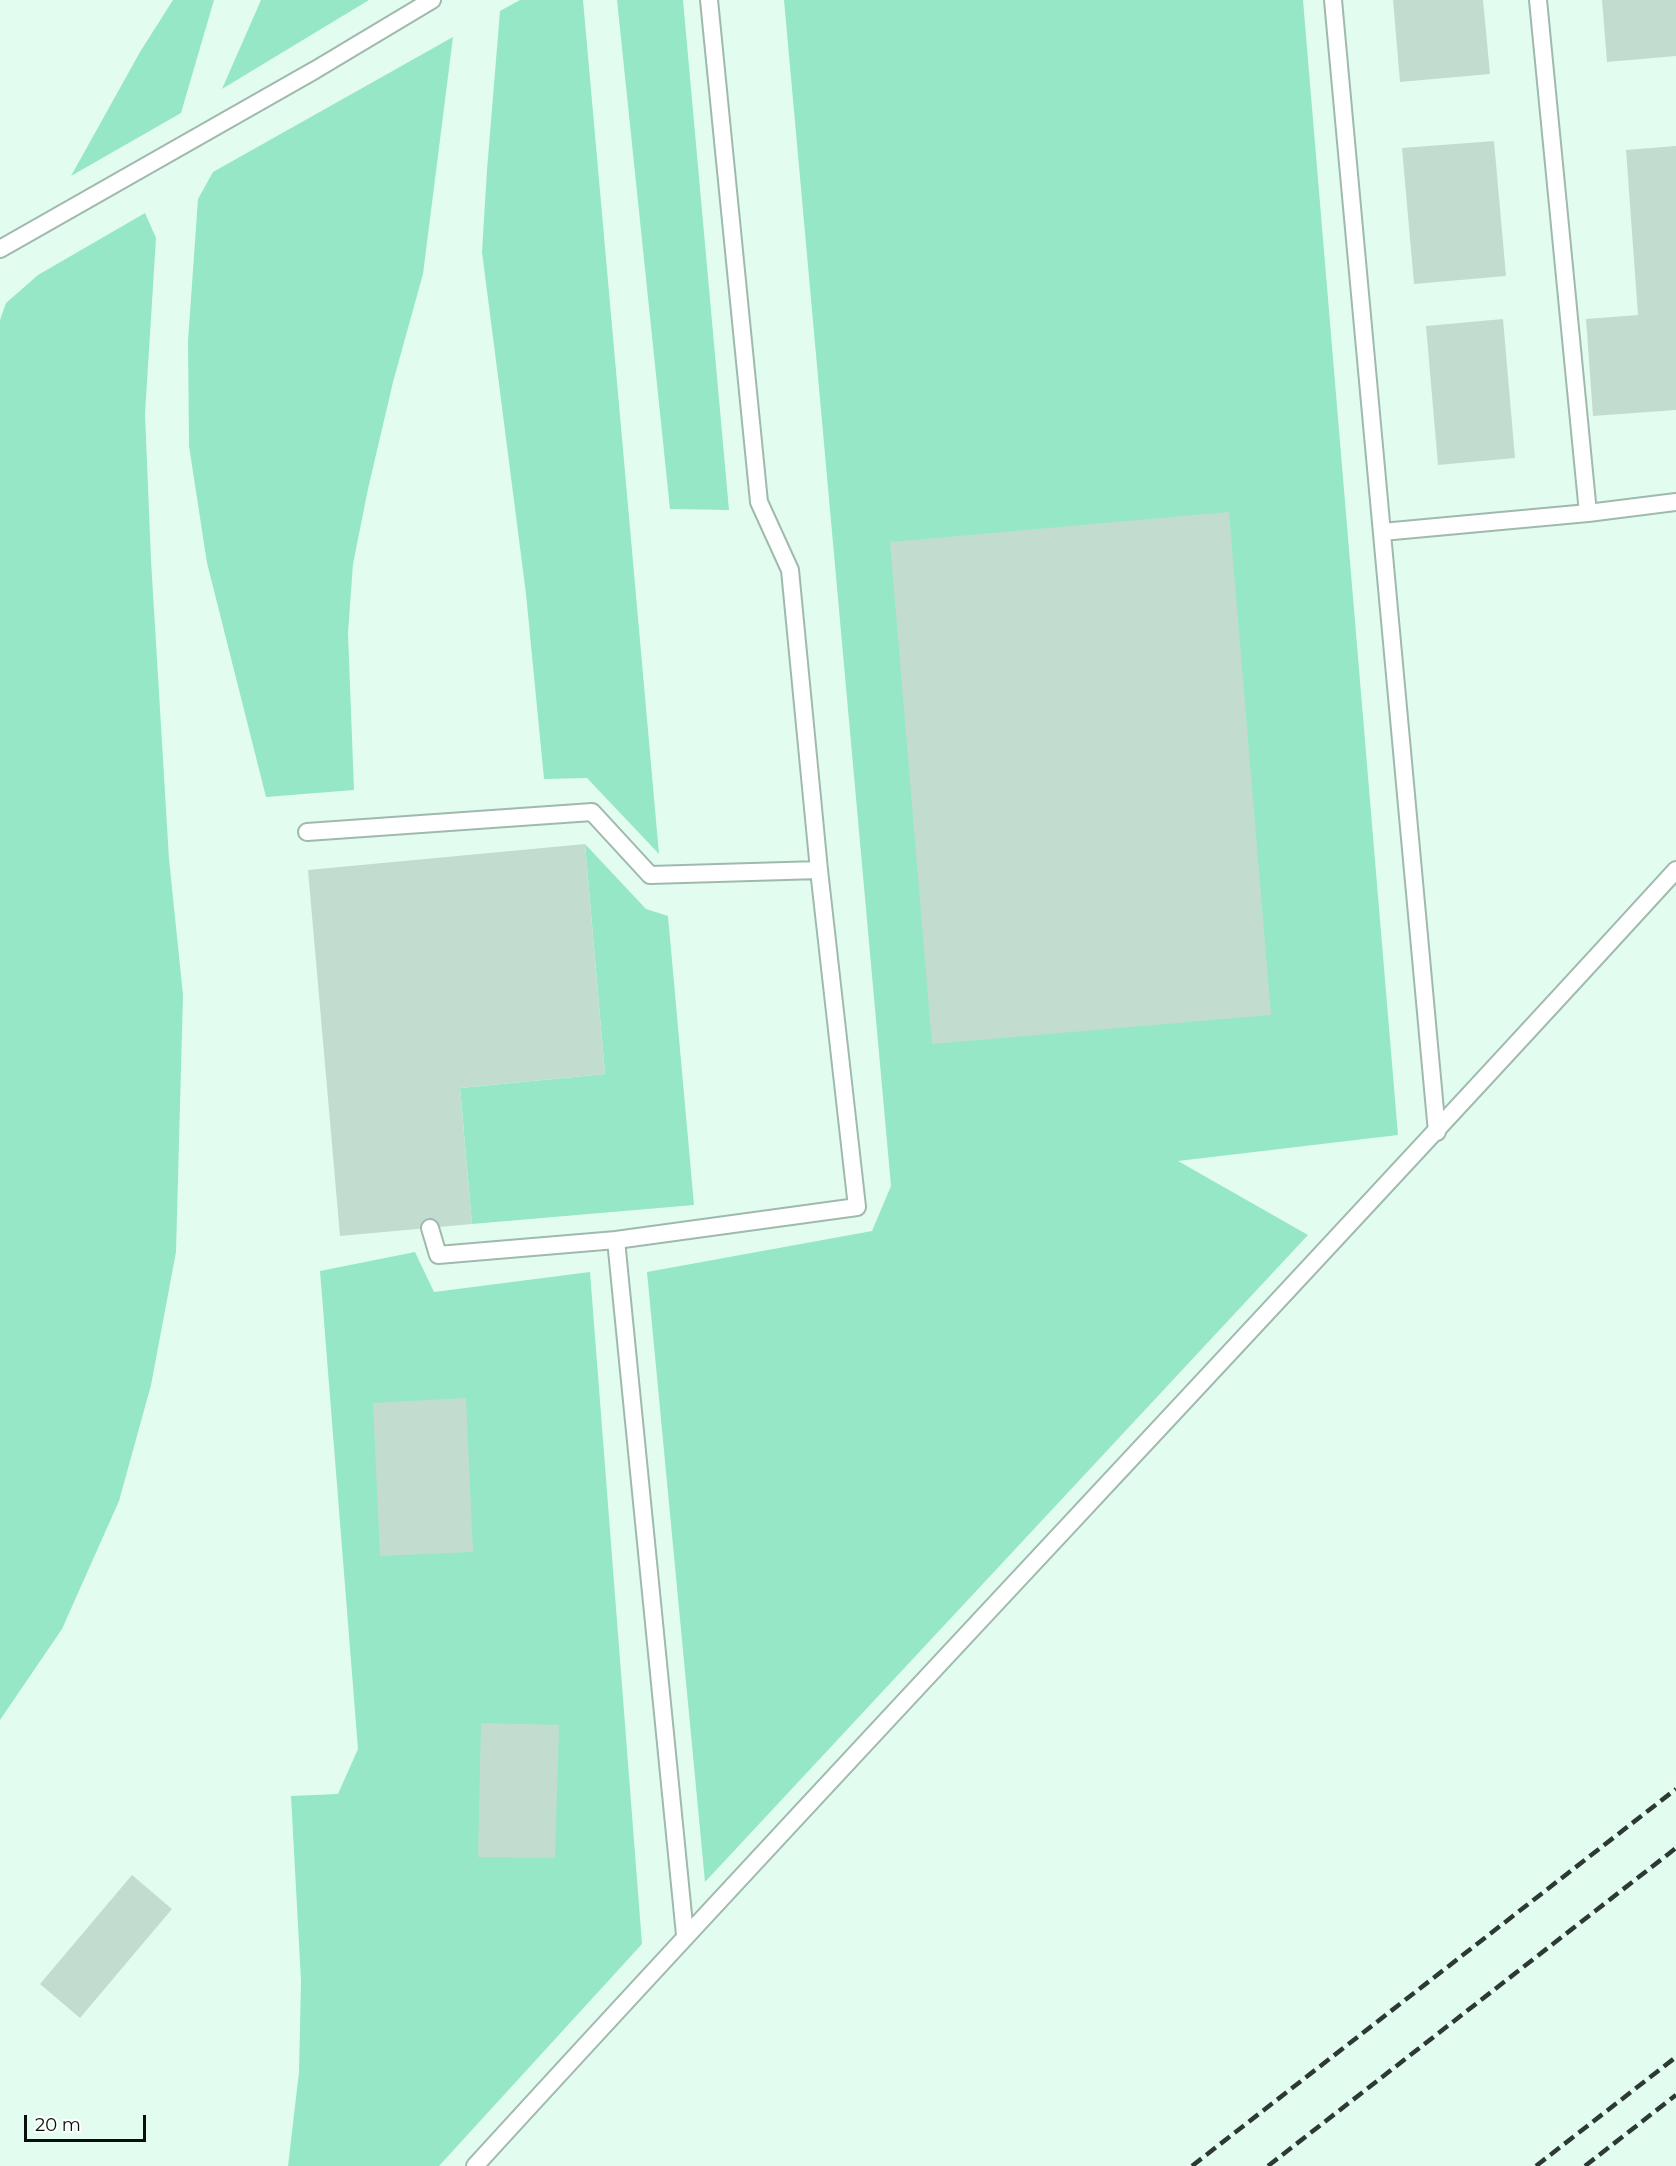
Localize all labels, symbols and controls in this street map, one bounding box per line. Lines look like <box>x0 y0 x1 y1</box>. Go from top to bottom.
scale bar <box>27 2103 148 2141</box>
text: 20 m <box>35 2114 81 2136</box>

